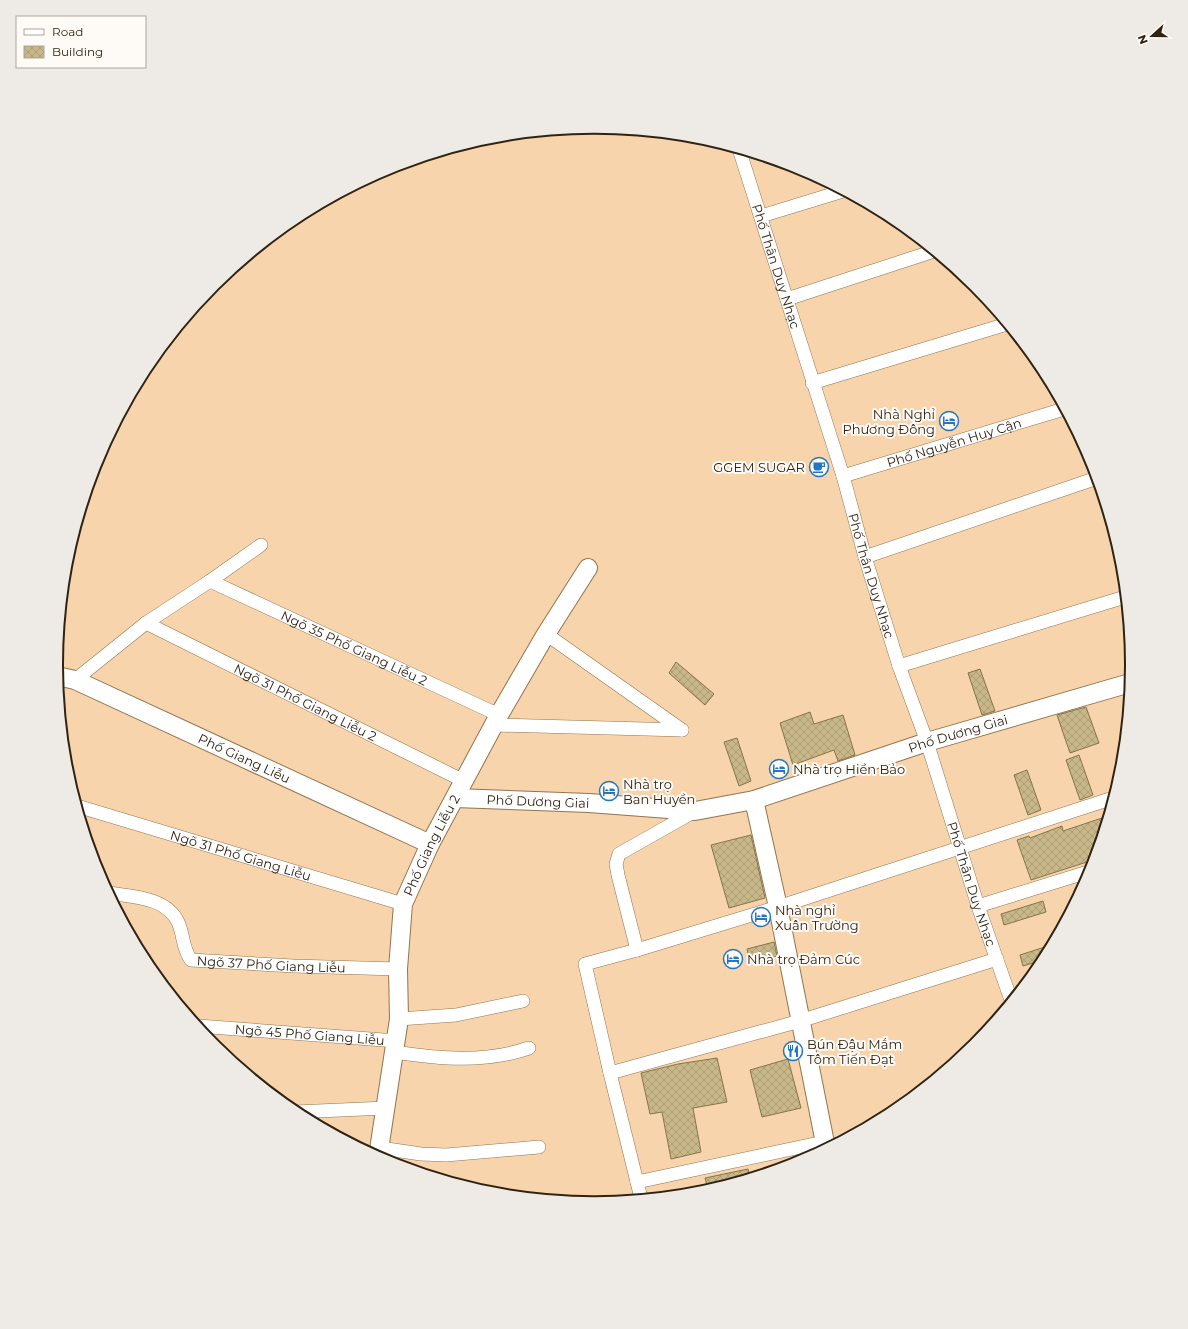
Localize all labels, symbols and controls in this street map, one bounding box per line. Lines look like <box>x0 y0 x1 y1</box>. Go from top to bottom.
legend <box>16 16 146 68</box>
north arrow <box>1132 16 1172 56</box>
text: Road <box>52 24 83 39</box>
text: N <box>1135 33 1151 46</box>
text: Building <box>52 44 103 59</box>
street label: Phố Thân Duy Nhạc <box>749 202 804 331</box>
place label: Nhà Nghỉ Phương Đông <box>842 406 935 437</box>
hotel icon: Nhà Nghỉ Phương Đông <box>938 410 960 432</box>
street label: Phố Nguyễn Huy Cận <box>885 414 1023 470</box>
cafe icon: GGEM SUGAR <box>808 456 830 478</box>
place label: GGEM SUGAR <box>713 459 805 475</box>
street label: Phố Thân Duy Nhạc <box>845 511 898 641</box>
street label: Ngõ 35 Phố Giang Liễu 2 <box>278 607 430 689</box>
street label: Ngõ 31 Phố Giang Liễu 2 <box>231 660 379 744</box>
street label: Phố Dương Giai <box>906 711 1010 756</box>
street label: Phố Giang Liễu <box>196 730 293 786</box>
hotel icon: Nhà trọ Hiền Bảo <box>768 758 790 780</box>
place label: Nhà trọ Hiền Bảo <box>793 761 905 777</box>
place label: Nhà trọ Ban Huyền <box>623 776 695 807</box>
hotel icon: Nhà trọ Ban Huyền <box>598 780 620 802</box>
street label: Phố Dương Giai <box>486 791 590 811</box>
street label: Phố Giang Liễu 2 <box>400 792 463 898</box>
street label: Phố Thân Duy Nhạc <box>944 820 999 948</box>
street label: Ngõ 31 Phố Giang Liễu <box>168 827 313 884</box>
place label: Nhà nghỉ Xuân Trường <box>775 902 859 933</box>
hotel icon: Nhà nghỉ Xuân Trường <box>750 906 772 928</box>
hotel icon: Nhà trọ Đảm Cúc <box>722 948 744 970</box>
place label: Nhà trọ Đảm Cúc <box>747 951 860 967</box>
street label: Ngõ 37 Phố Giang Liễu <box>196 952 346 976</box>
street label: Ngõ 45 Phố Giang Liễu <box>234 1021 385 1048</box>
place label: Bún Đậu Mắm Tôm Tiến Đạt <box>807 1036 902 1067</box>
restaurant icon: Bún Đậu Mắm Tôm Tiến Đạt <box>782 1040 804 1062</box>

